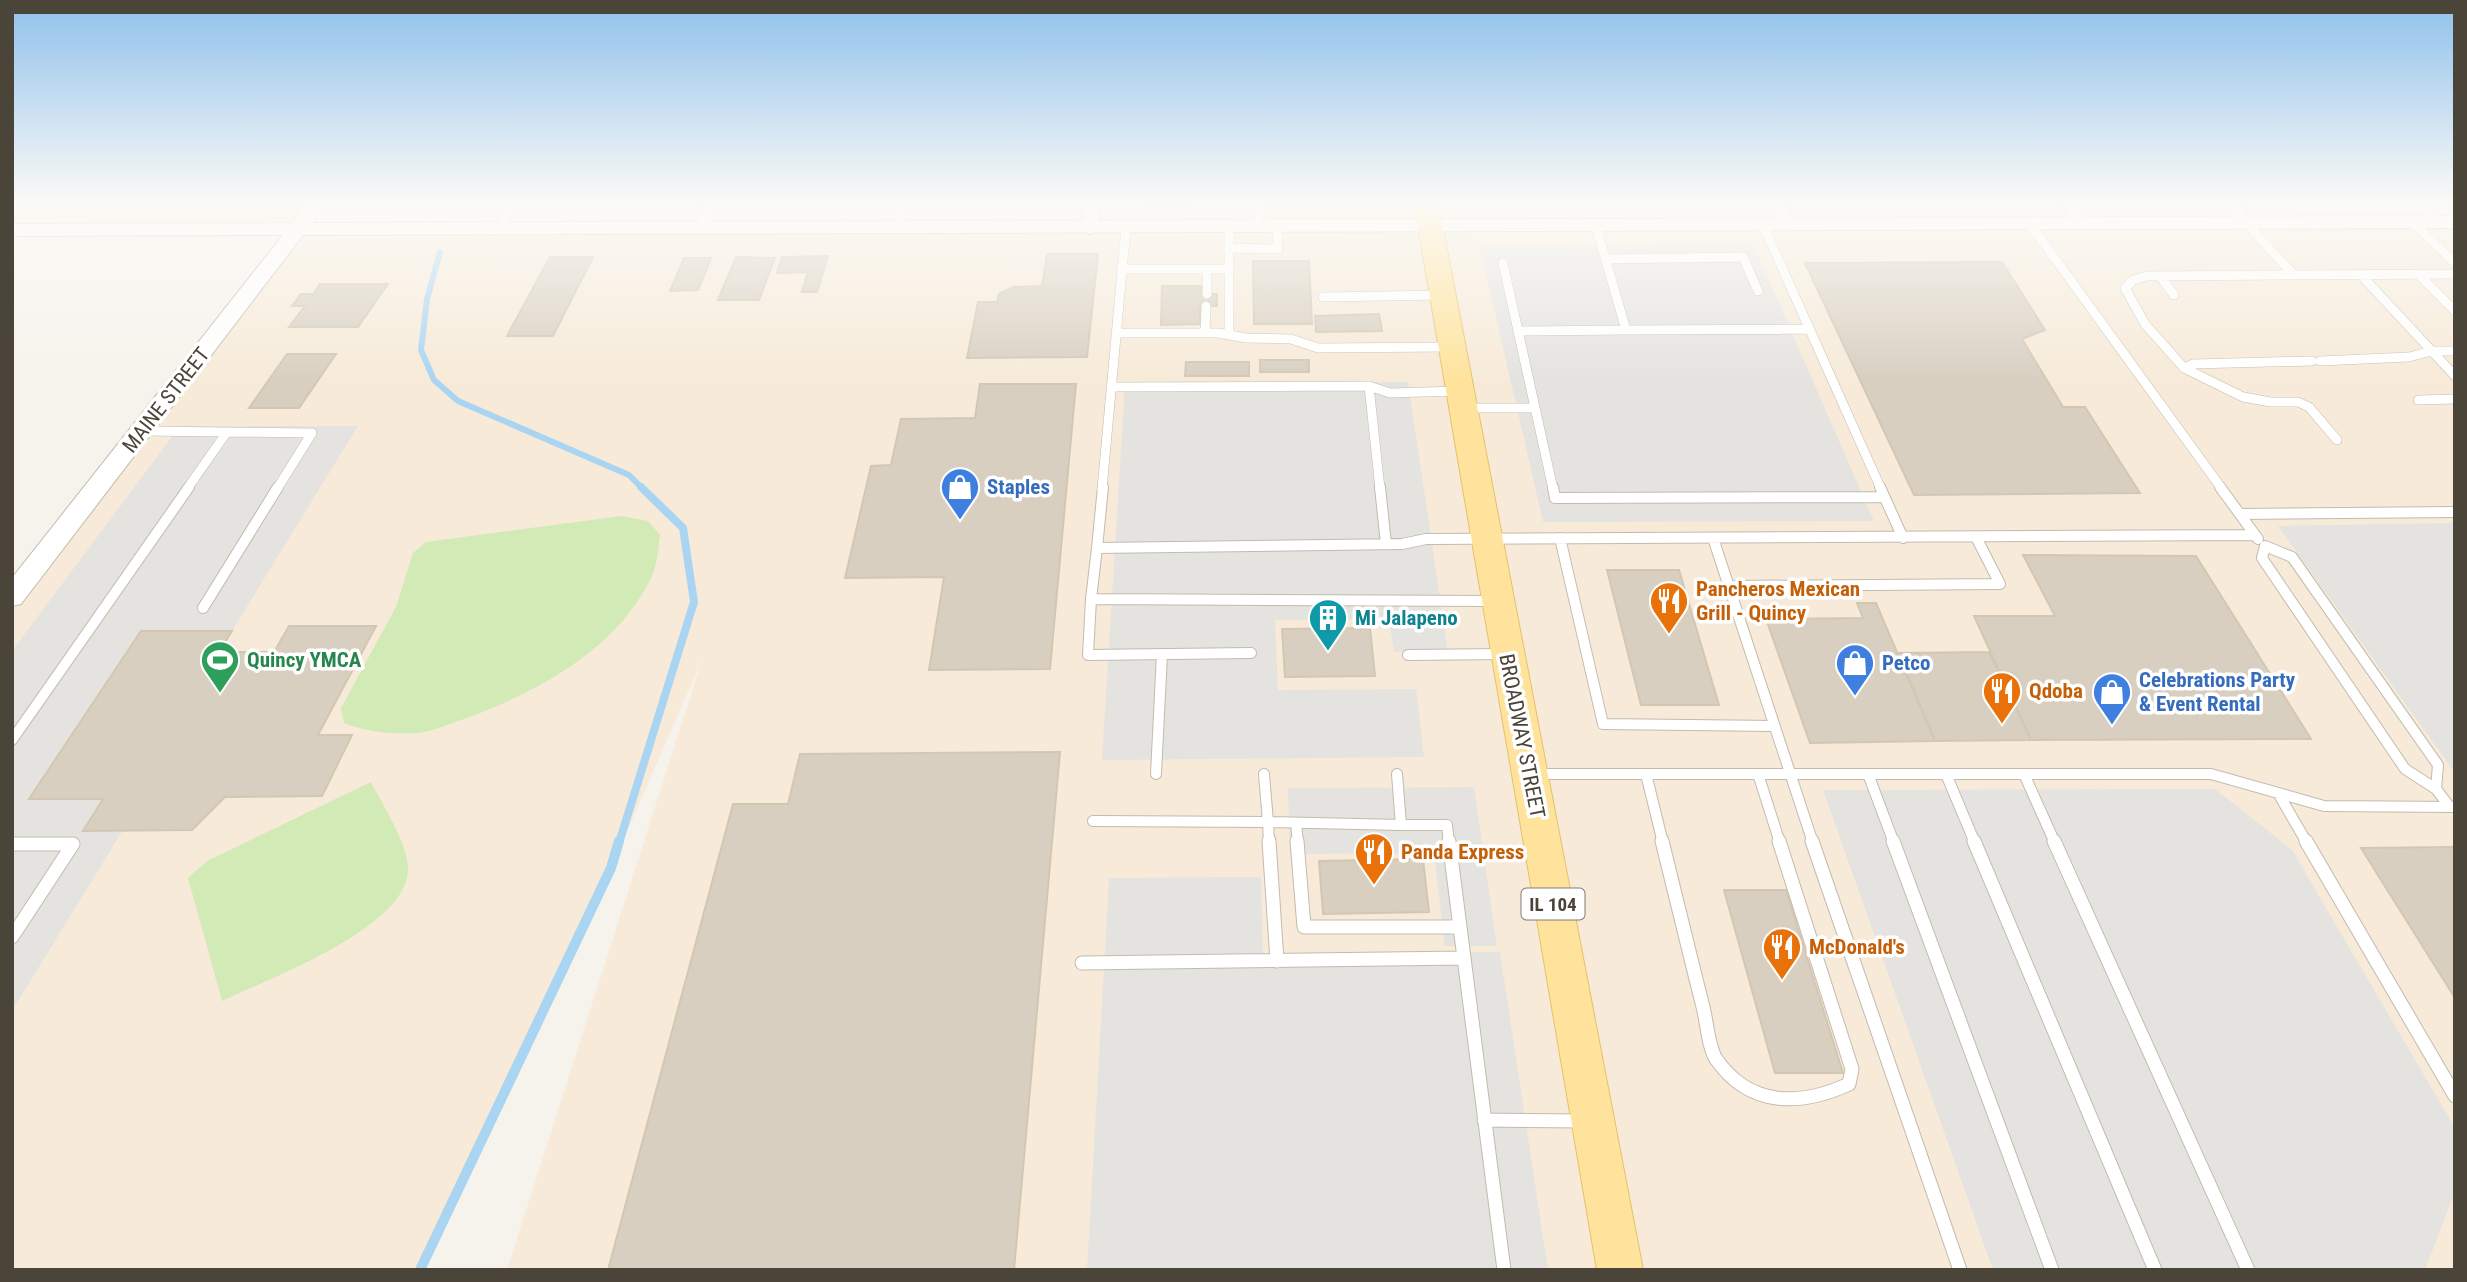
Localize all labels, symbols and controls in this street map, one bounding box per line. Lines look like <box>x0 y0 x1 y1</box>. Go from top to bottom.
street label: MAINE STREET <box>118 343 214 457</box>
shop icon: Staples <box>939 466 981 521</box>
place label: Staples <box>987 475 1050 499</box>
place label: Pancheros Mexican Grill - Quincy <box>1696 577 1860 625</box>
restaurant icon: Pancheros Mexican Grill - Quincy <box>1648 580 1690 635</box>
building icon: Mi Jalapeno <box>1307 597 1349 652</box>
place label: Mi Jalapeno <box>1355 606 1458 630</box>
sports icon: Quincy YMCA <box>199 639 241 694</box>
shop icon: Petco <box>1834 642 1876 697</box>
place label: Quincy YMCA <box>247 648 362 672</box>
place label: Petco <box>1882 651 1930 675</box>
street label: BROADWAY STREET <box>1494 652 1550 820</box>
place label: Celebrations Party & Event Rental <box>2139 668 2296 716</box>
restaurant icon: Qdoba <box>1981 670 2023 725</box>
shop icon: Celebrations Party & Event Rental <box>2091 671 2133 726</box>
place label: Qdoba <box>2029 679 2083 703</box>
restaurant icon: Panda Express <box>1353 831 1395 886</box>
place label: Panda Express <box>1401 840 1524 864</box>
road number: IL 104 <box>1522 888 1584 920</box>
restaurant icon: McDonald's <box>1761 926 1803 981</box>
place label: McDonald's <box>1809 935 1905 959</box>

